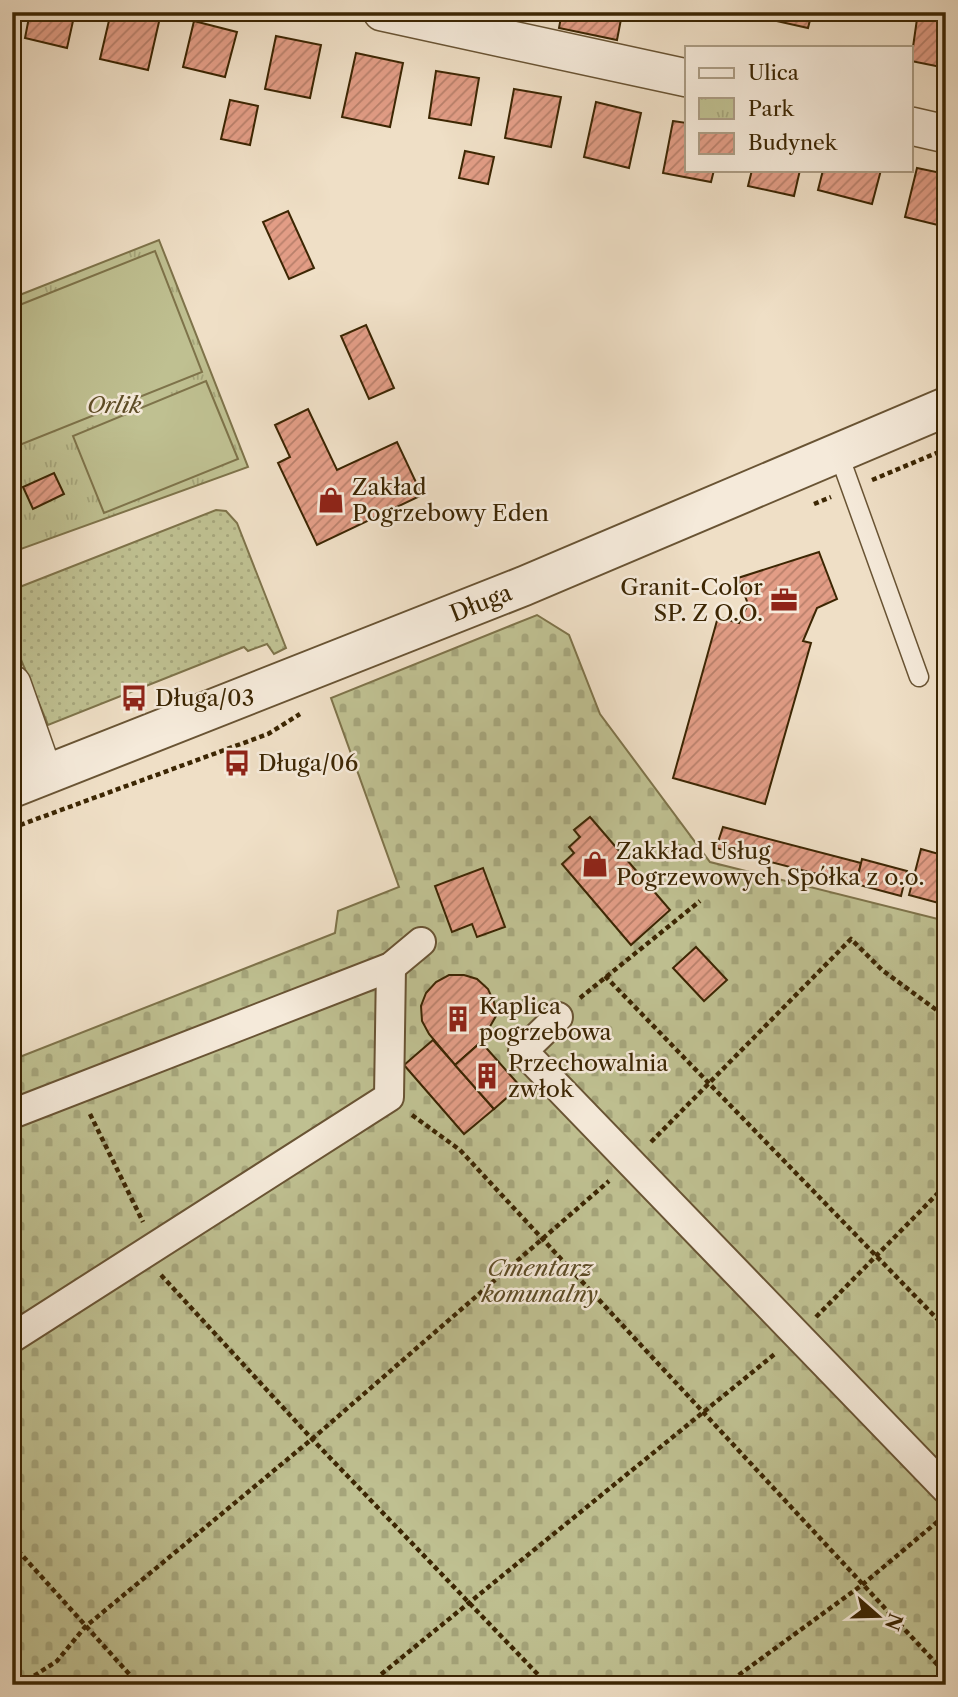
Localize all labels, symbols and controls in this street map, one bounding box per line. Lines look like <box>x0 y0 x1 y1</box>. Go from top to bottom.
legend <box>685 46 912 172</box>
text: Ulica <box>748 60 800 85</box>
text: Park <box>748 96 794 121</box>
text: Budynek <box>748 130 838 155</box>
park label: Orlik <box>87 391 141 419</box>
place label: Zakład Pogrzebowy Eden <box>352 473 549 527</box>
shop icon: Zakład Pogrzebowy Eden <box>316 485 346 515</box>
place label: Granit-Color SP. Z O.O. <box>620 573 763 627</box>
street label: Długa <box>446 578 516 628</box>
office icon: Granit-Color SP. Z O.O. <box>769 585 799 615</box>
bus stop icon: Długa/03 <box>119 683 149 713</box>
place label: Długa/03 <box>155 684 254 712</box>
bus stop icon: Długa/06 <box>222 748 252 778</box>
place label: Długa/06 <box>258 749 358 777</box>
place label: Zakkład Usług Pogrzewowych Spółka z o.o. <box>616 837 925 891</box>
shop icon: Zakkład Usług Pogrzewowych Spółka z o.o. <box>580 849 610 879</box>
place label: Kaplica pogrzebowa <box>479 992 613 1046</box>
building icon: Kaplica pogrzebowa <box>443 1004 473 1034</box>
place label: Przechowalnia zwłok <box>508 1049 669 1103</box>
building icon: Przechowalnia zwłok <box>472 1061 502 1091</box>
park label: Cmentarz komunalny <box>480 1254 599 1308</box>
north arrow <box>842 1582 912 1652</box>
text: N <box>880 1610 907 1633</box>

